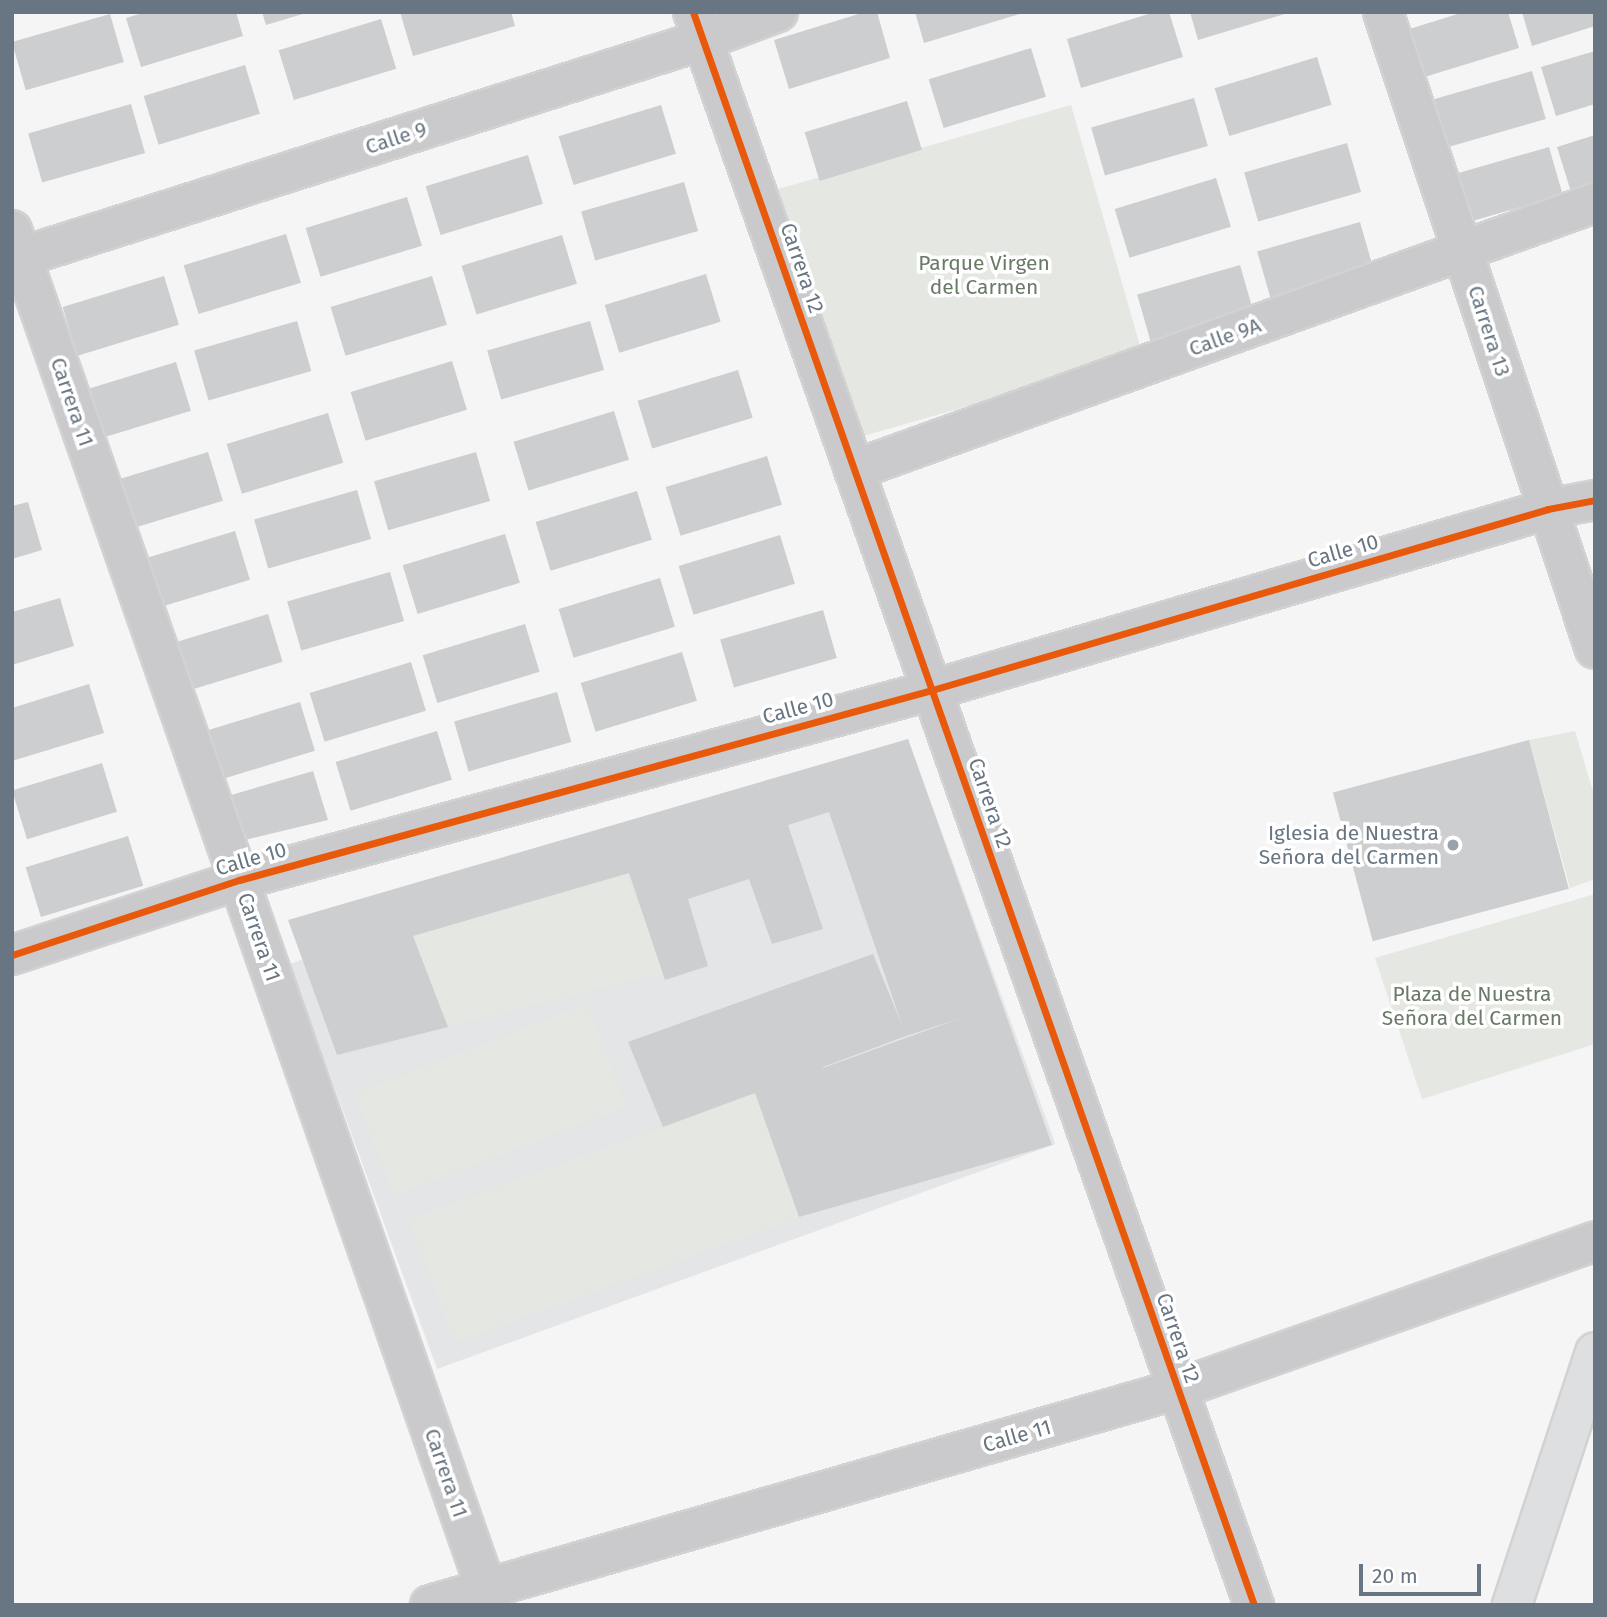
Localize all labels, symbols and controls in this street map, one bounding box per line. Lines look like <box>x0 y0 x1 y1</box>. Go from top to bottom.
street label: Calle 9 <box>362 116 430 160</box>
street label: Carrera 12 <box>775 220 829 316</box>
park label: Parque Virgen del Carmen <box>918 250 1050 300</box>
street label: Carrera 13 <box>1463 282 1515 380</box>
street label: Calle 9A <box>1186 312 1264 362</box>
street label: Carrera 11 <box>45 354 99 450</box>
street label: Calle 10 <box>1305 529 1381 573</box>
street label: Calle 10 <box>760 686 836 730</box>
street label: Carrera 12 <box>963 755 1017 851</box>
place label: Iglesia de Nuestra Señora del Carmen <box>1259 820 1439 870</box>
street label: Calle 10 <box>213 837 289 881</box>
marker: Iglesia de Nuestra Señora del Carmen <box>1445 837 1461 853</box>
street label: Carrera 11 <box>232 889 286 985</box>
park label: Plaza de Nuestra Señora del Carmen <box>1382 981 1562 1031</box>
street label: Carrera 12 <box>1151 1290 1205 1386</box>
street label: Calle 11 <box>980 1414 1054 1458</box>
street label: Carrera 11 <box>419 1425 473 1521</box>
scale bar <box>1362 1550 1484 1594</box>
text: 20 m <box>1372 1563 1418 1589</box>

